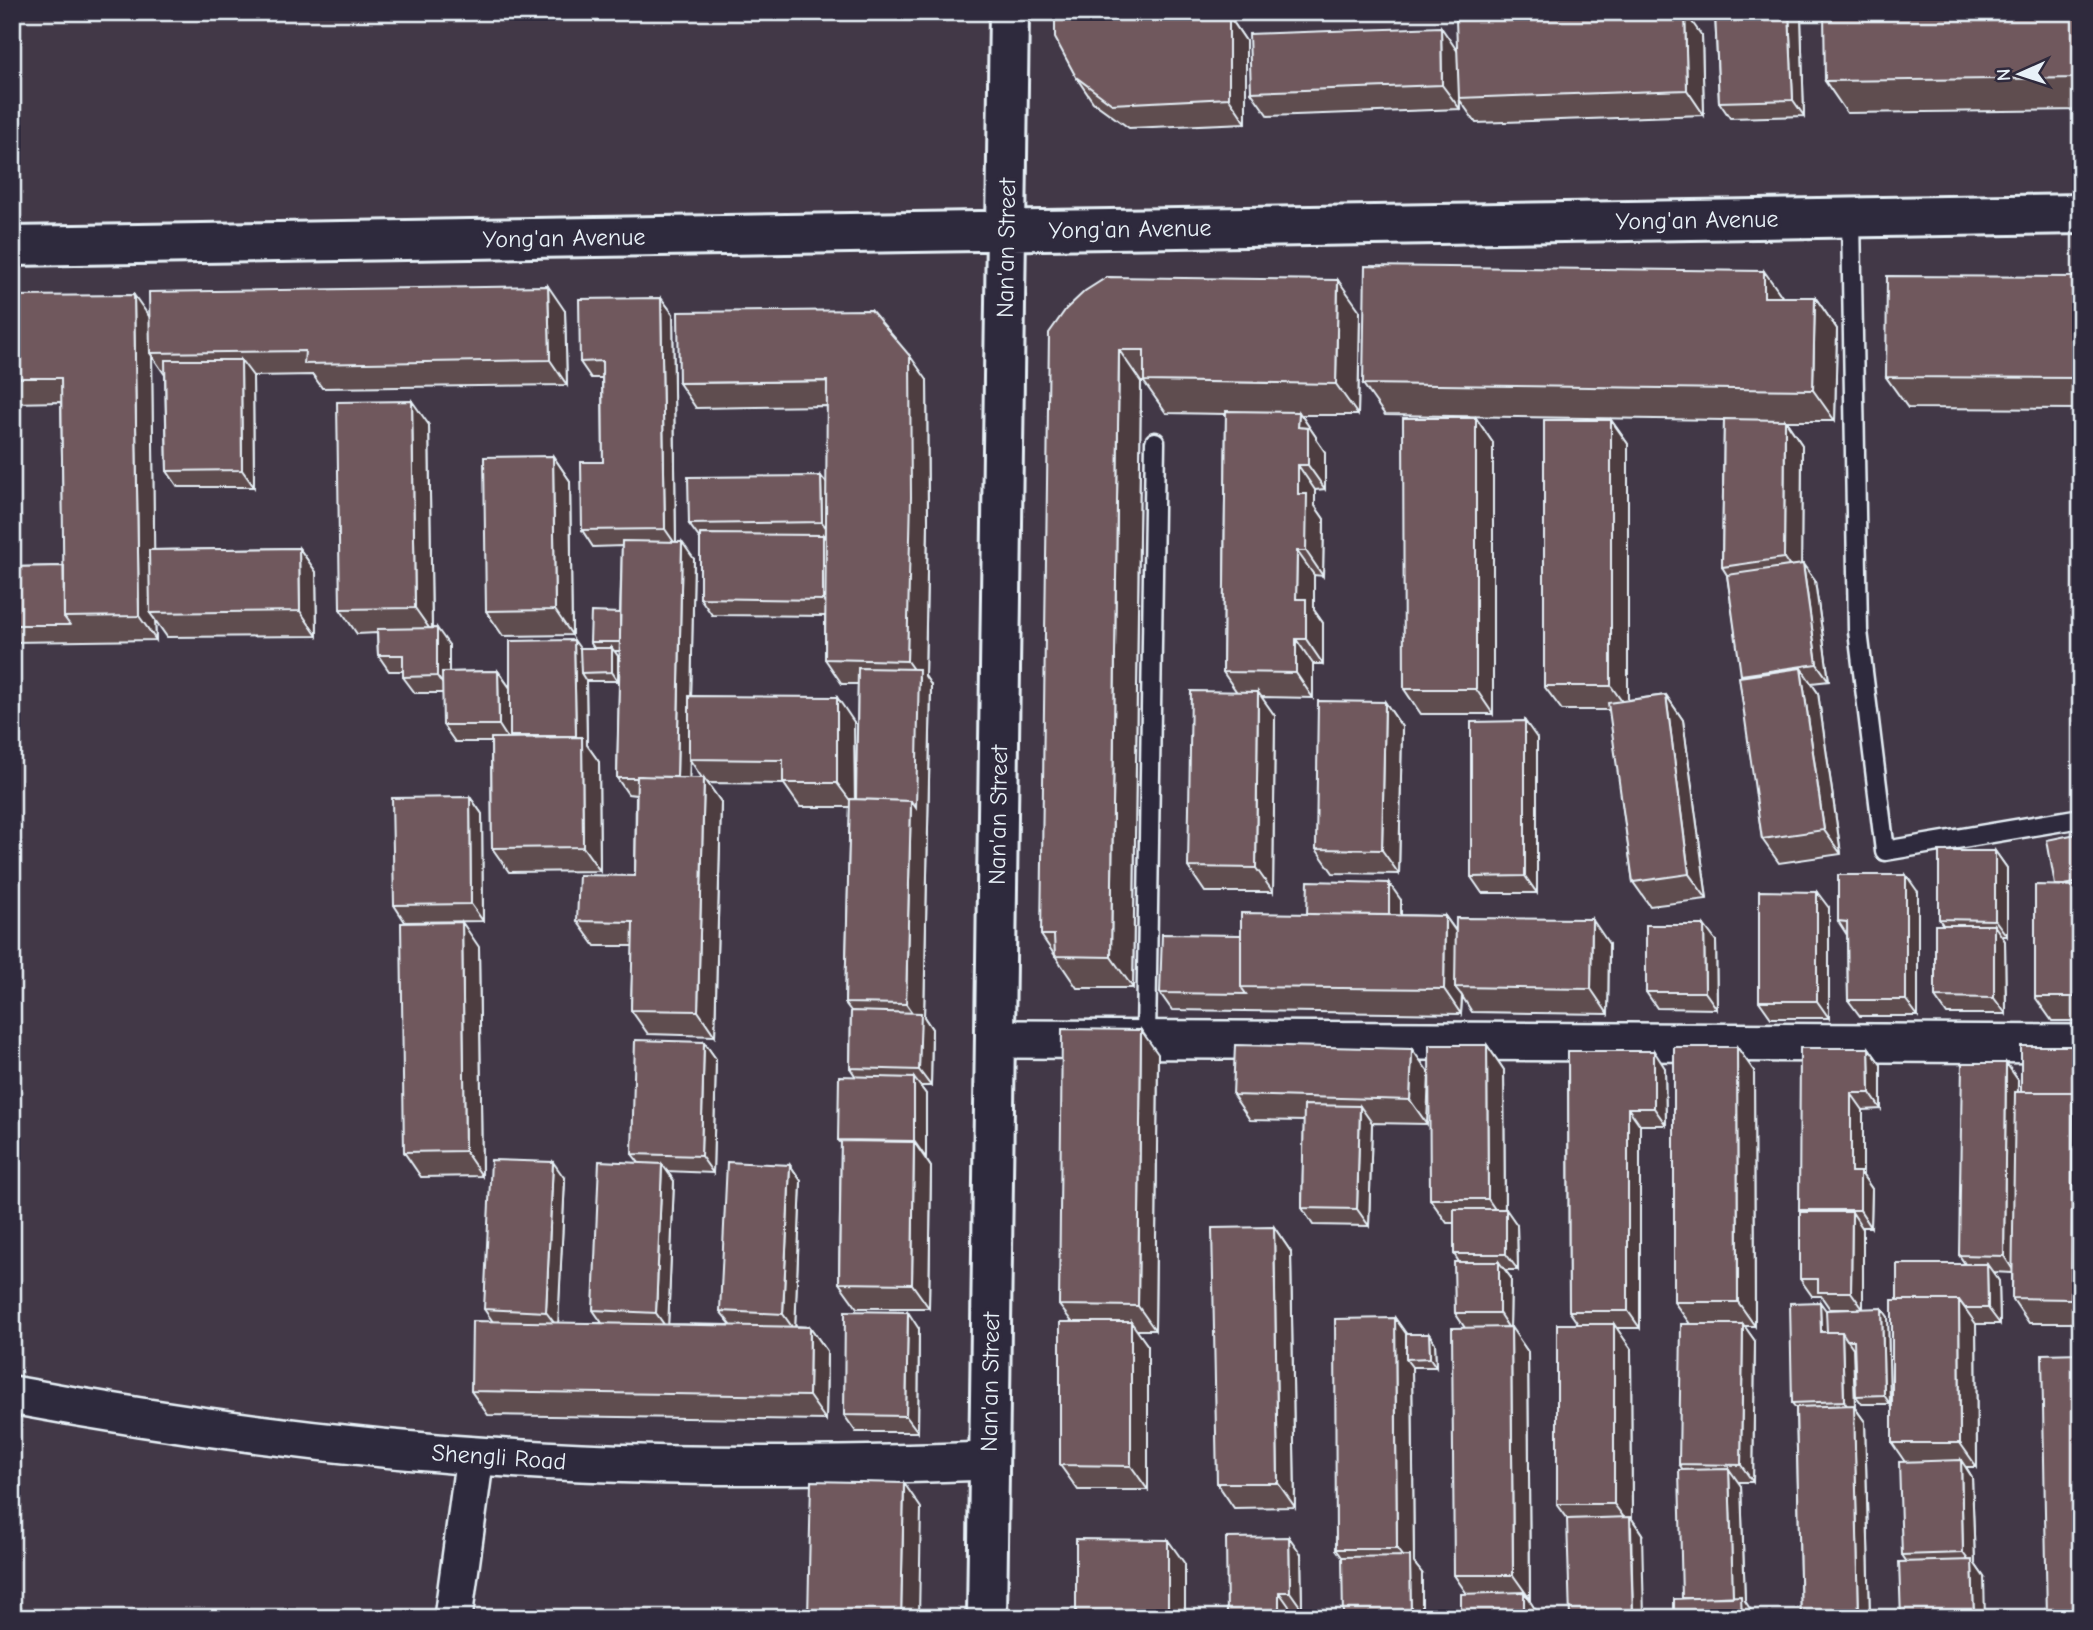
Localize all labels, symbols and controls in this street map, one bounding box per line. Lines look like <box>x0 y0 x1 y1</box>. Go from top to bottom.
north arrow <box>1984 38 2054 108</box>
text: N <box>1993 68 2015 82</box>
street label: Nan'an Street <box>991 177 1021 318</box>
street label: Yong'an Avenue <box>1615 205 1779 235</box>
street label: Yong'an Avenue <box>1048 214 1212 244</box>
street label: Yong'an Avenue <box>482 223 646 253</box>
street label: Nan'an Street <box>983 744 1013 885</box>
street label: Nan'an Street <box>975 1311 1005 1452</box>
street label: Shengli Road <box>431 1438 567 1476</box>

